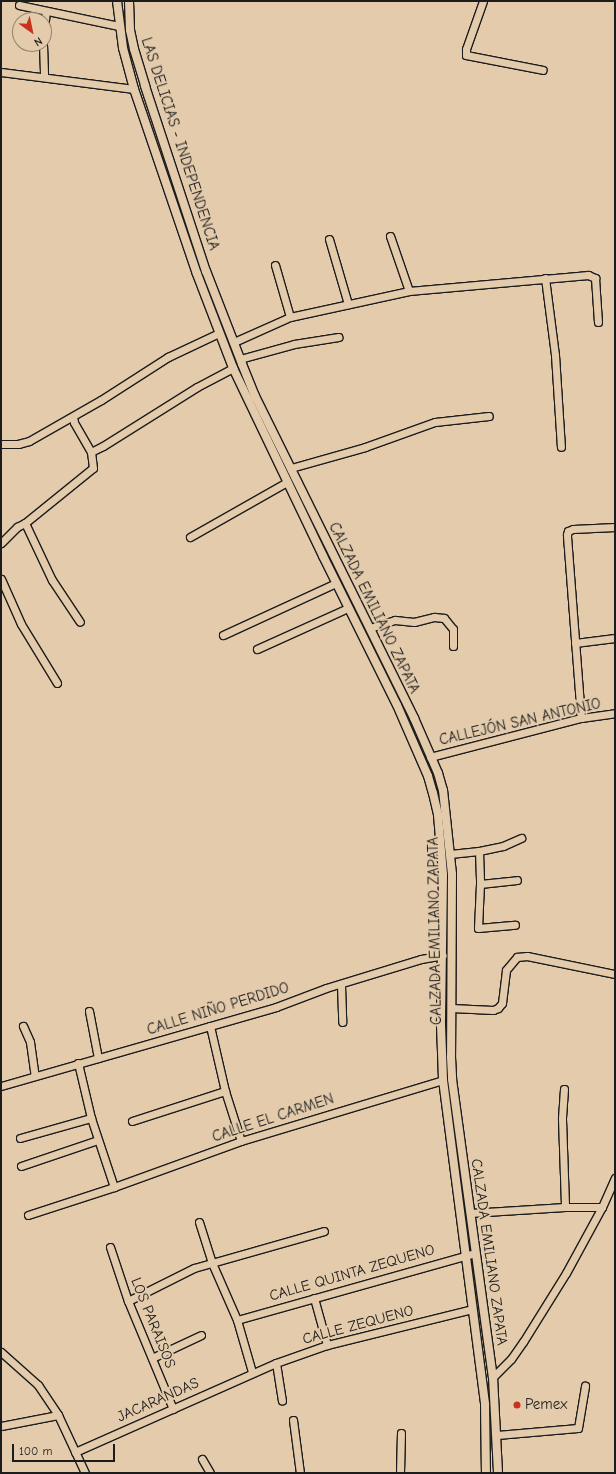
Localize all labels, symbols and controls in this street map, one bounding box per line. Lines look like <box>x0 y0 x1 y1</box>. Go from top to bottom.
north arrow <box>12 12 52 52</box>
text: N <box>32 34 45 49</box>
street label: LAS DELICIAS - INDEPENDENCIA <box>137 35 223 253</box>
street label: CALZADA EMILIANO ZAPATA <box>325 519 423 697</box>
street label: CALLEJÓN SAN ANTONIO <box>437 695 603 749</box>
street label: CALZADA EMILIANO ZAPATA <box>424 837 446 1025</box>
street label: CALLE NIÑO PERDIDO <box>145 979 291 1039</box>
street label: CALLE EL CARMEN <box>210 1090 336 1146</box>
street label: CALZADA EMILIANO ZAPATA <box>467 1158 511 1346</box>
street label: CALLE QUINTA ZEQUENO <box>267 1241 437 1305</box>
street label: LOS PARAISOS <box>127 1275 179 1371</box>
street label: CALLE ZEQUENO <box>301 1302 415 1348</box>
street label: JACARANDAS <box>114 1374 202 1426</box>
place label: Pemex <box>525 1396 567 1414</box>
marker: Pemex <box>512 1400 522 1410</box>
scale bar <box>14 1436 117 1462</box>
text: 100 m <box>19 1444 52 1458</box>

